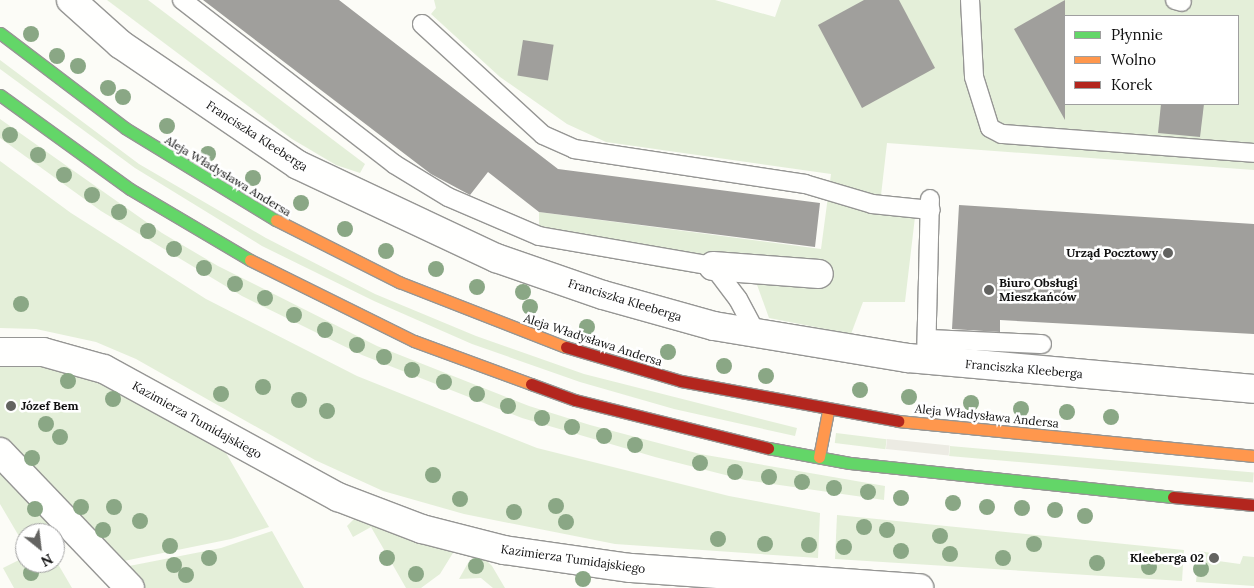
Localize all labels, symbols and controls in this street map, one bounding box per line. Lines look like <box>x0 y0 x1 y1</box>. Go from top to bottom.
legend <box>1064 15 1239 105</box>
text: Płynnie <box>1111 25 1163 44</box>
text: Wolno <box>1111 50 1156 69</box>
text: Korek <box>1111 75 1152 94</box>
street label: Franciszka Kleeberga <box>204 98 310 174</box>
street label: Aleja Władysława Andersa <box>162 133 294 219</box>
place label: Urząd Pocztowy <box>1066 246 1158 260</box>
marker: Urząd Pocztowy <box>1162 247 1174 259</box>
street label: Franciszka Kleeberga <box>566 276 684 324</box>
place label: Biuro Obsługi Mieszkańców <box>999 276 1078 304</box>
marker: Biuro Obsługi Mieszkańców <box>983 284 995 296</box>
street label: Aleja Władysława Andersa <box>522 311 664 369</box>
street label: Franciszka Kleeberga <box>965 357 1083 381</box>
street label: Kazimierza Tumidajskiego <box>130 378 264 462</box>
place label: Józef Bem <box>21 399 79 413</box>
marker: Józef Bem <box>5 400 17 412</box>
street label: Aleja Władysława Andersa <box>914 401 1060 431</box>
north arrow <box>15 523 65 573</box>
street label: Kazimierza Tumidajskiego <box>500 542 646 576</box>
text: N <box>38 550 56 571</box>
place label: Kleeberga 02 <box>1130 551 1204 565</box>
marker: Kleeberga 02 <box>1208 552 1220 564</box>

